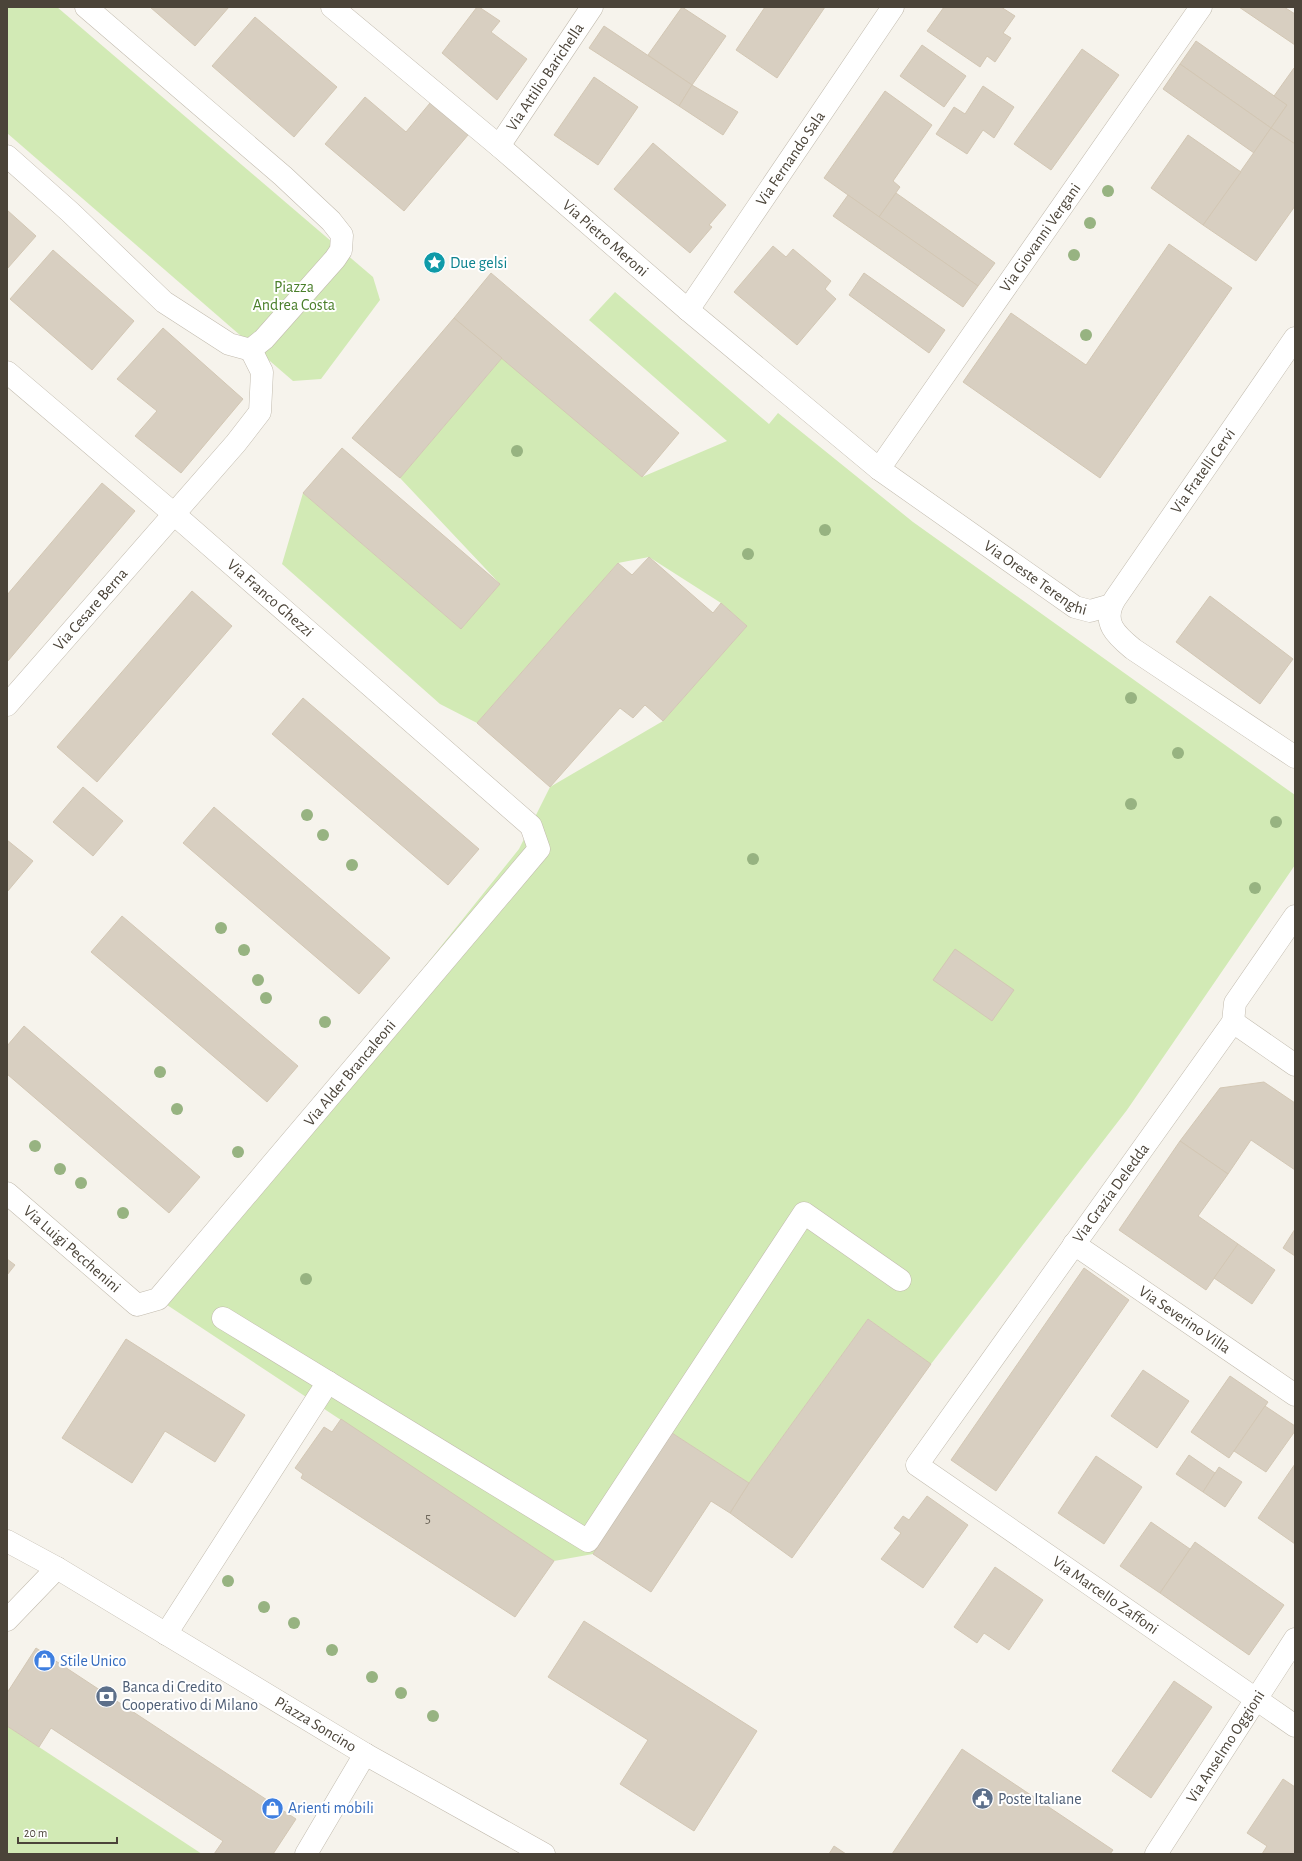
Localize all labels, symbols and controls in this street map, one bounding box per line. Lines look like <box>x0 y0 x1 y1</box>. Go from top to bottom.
street label: Via Attilio Barichella <box>503 20 587 134</box>
street label: Via Fernando Sala <box>753 108 828 209</box>
street label: Via Giovanni Vergani <box>997 180 1084 295</box>
street label: Via Pietro Meroni <box>559 197 651 280</box>
place icon: Due gelsi <box>422 250 448 276</box>
place label: Due gelsi <box>450 255 507 271</box>
park label: Piazza Andrea Costa <box>253 279 335 313</box>
street label: Via Fratelli Cervi <box>1168 426 1238 516</box>
street label: Via Oreste Terenghi <box>981 537 1089 618</box>
street label: Via Franco Ghezzi <box>224 556 316 640</box>
street label: Via Cesare Berna <box>51 565 131 654</box>
street label: Via Alder Brancaleoni <box>301 1017 399 1129</box>
street label: Via Grazia Deledda <box>1070 1141 1152 1245</box>
street label: Via Luigi Pecchenini <box>20 1203 124 1295</box>
street label: Via Severino Villa <box>1136 1283 1234 1357</box>
house number: 5 <box>425 1512 431 1526</box>
street label: Via Marcello Zaffoni <box>1050 1553 1161 1637</box>
shop icon: Stile Unico <box>31 1648 57 1674</box>
place label: Stile Unico <box>60 1653 126 1669</box>
place label: Banca di Credito Cooperativo di Milano <box>122 1679 258 1713</box>
bank icon: Banca di Credito Cooperativo di Milano <box>93 1683 119 1709</box>
street label: Via Anselmo Oggioni <box>1183 1687 1268 1806</box>
street label: Piazza Soncino <box>272 1694 359 1755</box>
public building icon: Poste Italiane <box>970 1786 996 1812</box>
place label: Poste Italiane <box>998 1791 1082 1807</box>
shop icon: Arienti mobili <box>260 1795 286 1821</box>
place label: Arienti mobili <box>288 1800 374 1816</box>
scale bar <box>18 1819 117 1845</box>
text: 20 m <box>24 1827 47 1839</box>

